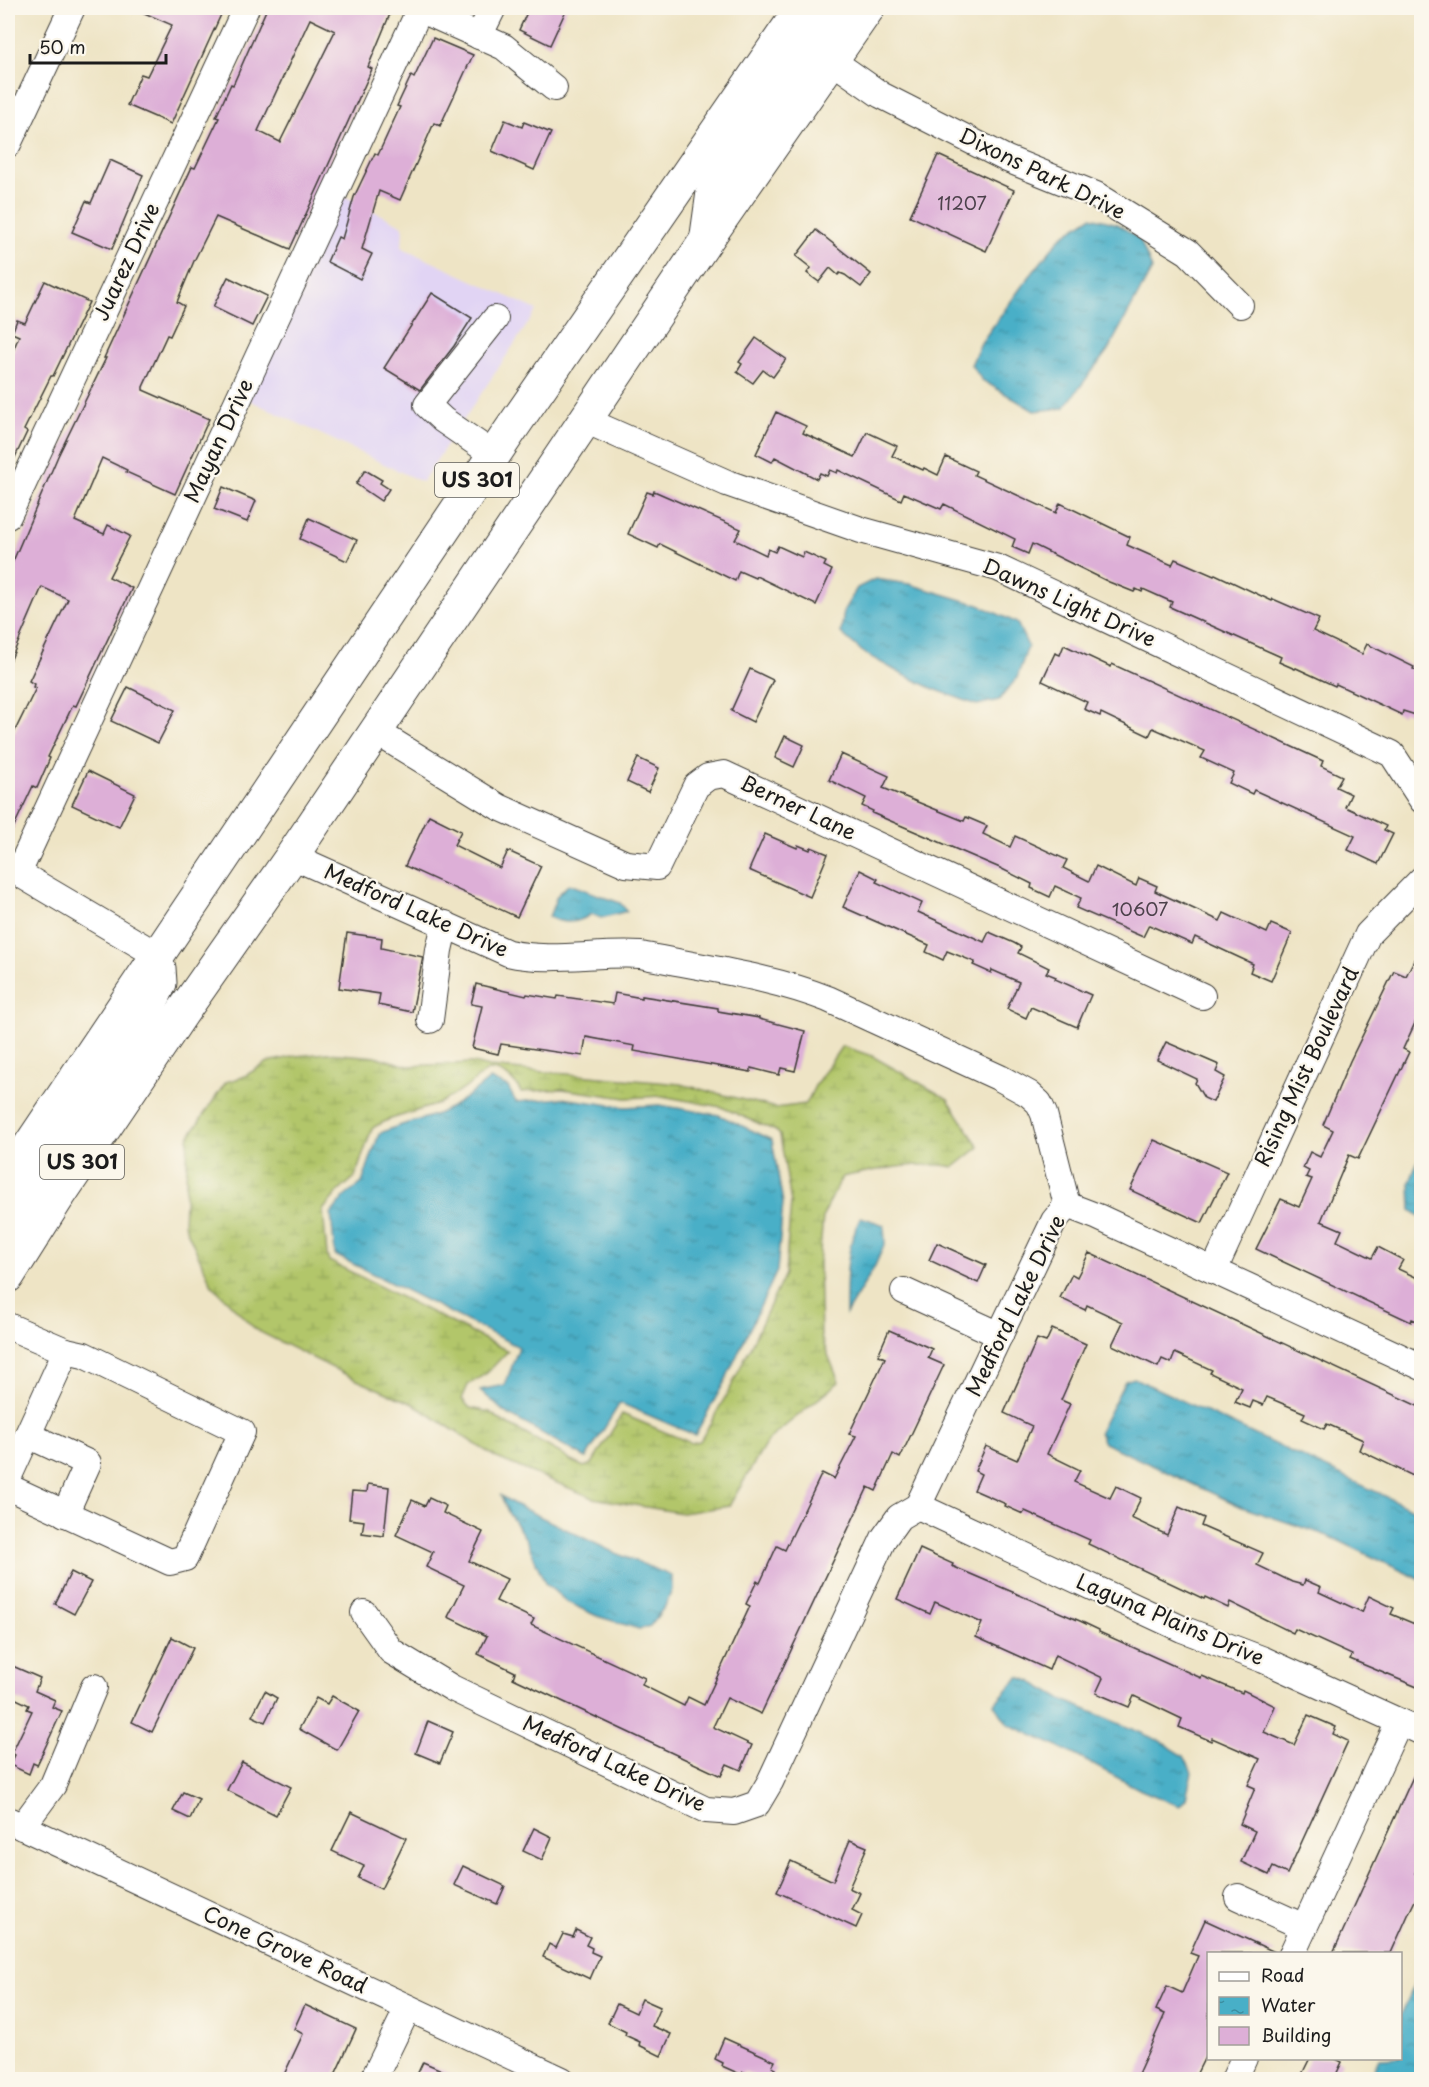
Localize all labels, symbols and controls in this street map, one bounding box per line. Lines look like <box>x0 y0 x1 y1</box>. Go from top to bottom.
scale bar <box>30 27 166 65</box>
text: 50 m <box>39 33 86 60</box>
street label: Dixons Park Drive <box>954 118 1132 226</box>
house number: 11207 <box>937 189 987 216</box>
street label: Juarez Drive <box>84 197 167 325</box>
street label: Mayan Drive <box>174 373 260 508</box>
road number: US 301 <box>435 463 519 497</box>
street label: Dawns Light Drive <box>978 549 1162 654</box>
street label: Berner Lane <box>735 765 862 847</box>
street label: Medford Lake Drive <box>320 854 514 964</box>
house number: 10607 <box>1112 895 1168 922</box>
street label: Rising Mist Boulevard <box>1245 961 1366 1171</box>
road number: US 301 <box>40 1145 124 1179</box>
street label: Medford Lake Drive <box>956 1209 1072 1401</box>
street label: Laguna Plains Drive <box>1072 1564 1270 1672</box>
street label: Medford Lake Drive <box>518 1706 712 1819</box>
street label: Cone Grove Road <box>198 1896 373 2000</box>
legend <box>1207 1952 1402 2060</box>
text: Road <box>1261 1961 1305 1988</box>
text: Water <box>1261 1991 1316 2018</box>
text: Building <box>1261 2021 1331 2048</box>

